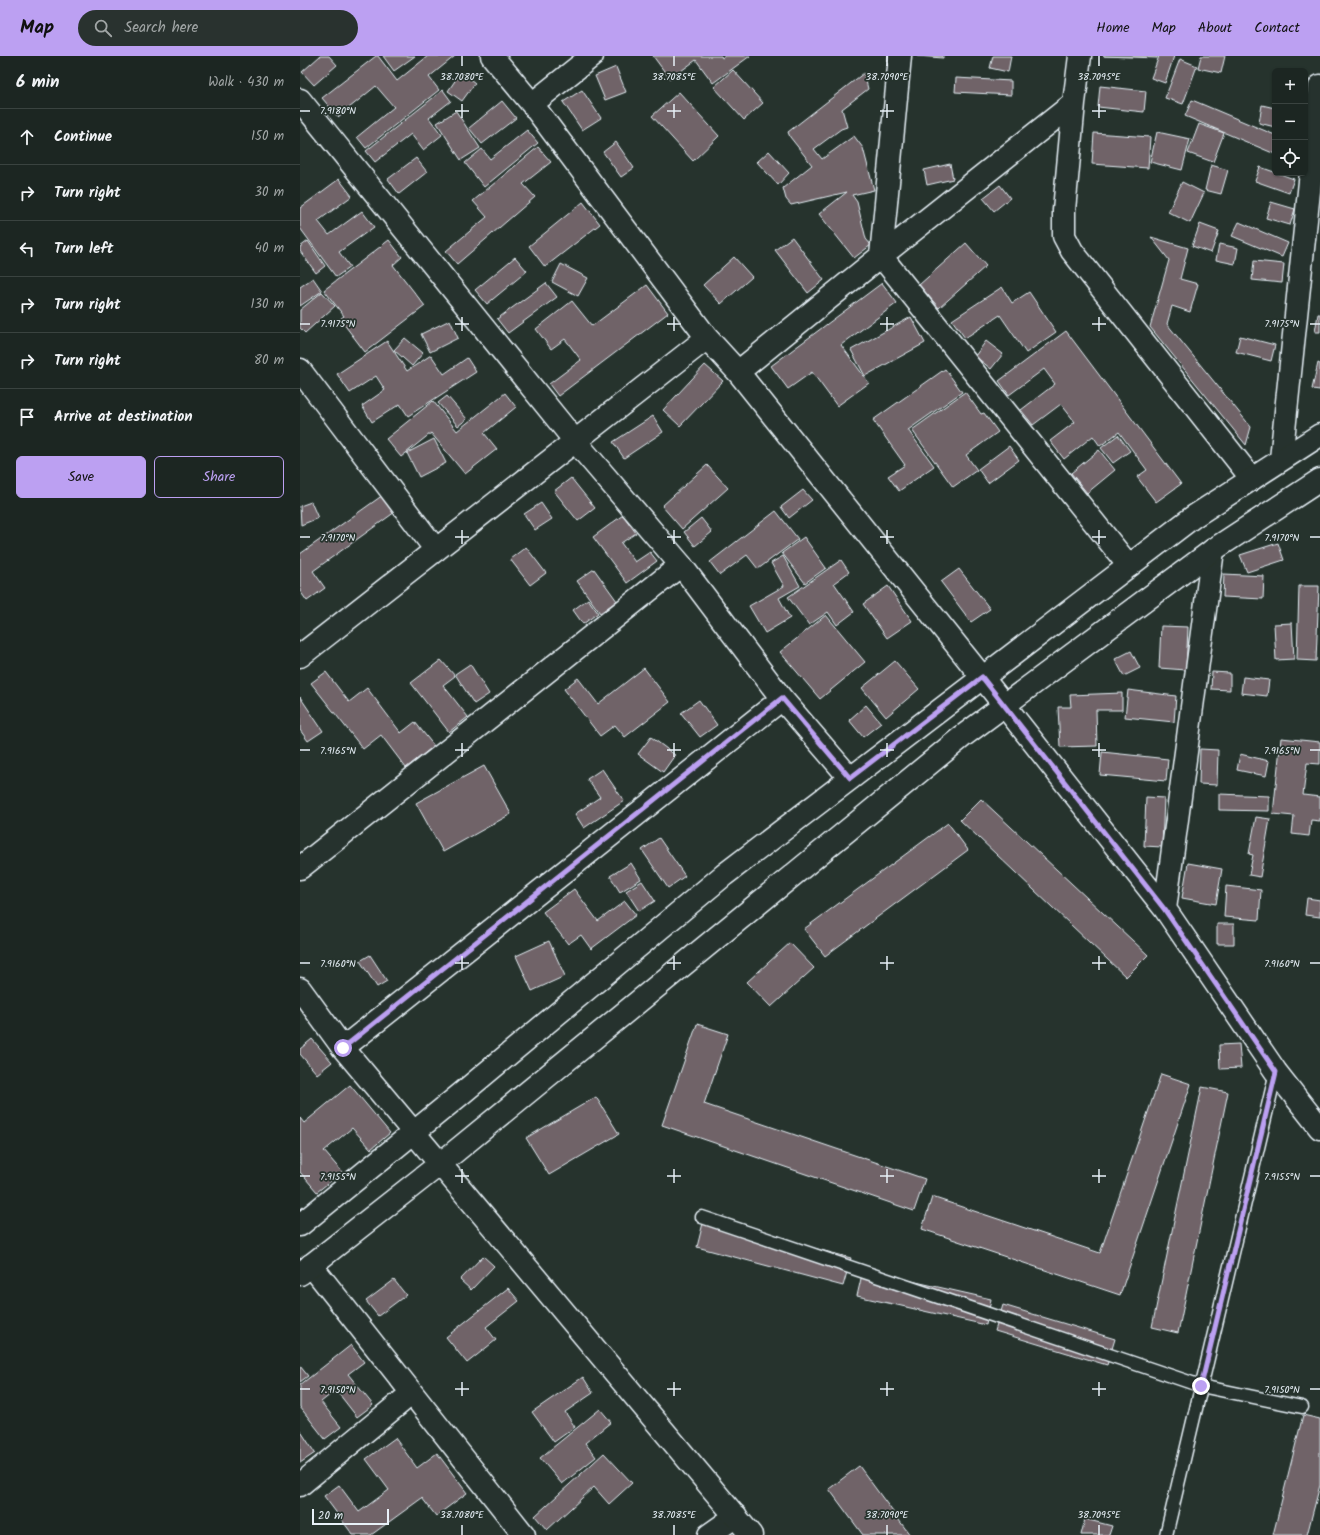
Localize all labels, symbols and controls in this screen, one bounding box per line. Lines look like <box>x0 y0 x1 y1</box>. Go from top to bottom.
search box <box>78 10 358 46</box>
text: Map <box>20 13 54 43</box>
text: Search here <box>124 16 198 40</box>
icon: search <box>92 17 114 39</box>
text: Home <box>1096 17 1130 39</box>
text: Map <box>1152 17 1176 39</box>
text: About <box>1198 17 1232 39</box>
text: Contact <box>1254 17 1300 39</box>
map controls <box>1272 68 1308 176</box>
button: + <box>1272 68 1308 104</box>
text: 6 min <box>16 69 60 96</box>
text: 38.7080°E <box>440 69 485 85</box>
text: 38.7085°E <box>652 69 697 85</box>
text: 38.7090°E <box>866 69 910 85</box>
text: 38.7095°E <box>1077 69 1122 85</box>
text: Walk · 430 m <box>208 72 284 93</box>
text: 7.9180°N <box>320 103 356 119</box>
button: − <box>1272 104 1308 140</box>
text: Continue <box>54 125 112 149</box>
icon: ahead <box>16 126 38 148</box>
text: 150 m <box>251 126 284 147</box>
button: locate <box>1272 140 1308 176</box>
text: Turn right <box>54 181 121 205</box>
icon: right <box>16 182 38 204</box>
text: 30 m <box>255 182 284 203</box>
text: Turn left <box>54 237 114 261</box>
icon: left <box>16 238 38 260</box>
text: 40 m <box>255 238 284 259</box>
text: Turn right <box>54 293 121 317</box>
icon: right <box>16 294 38 316</box>
text: 130 m <box>250 294 284 315</box>
text: 7.9175°N <box>320 316 356 332</box>
text: 7.9175°N <box>1264 316 1300 332</box>
text: Turn right <box>54 349 121 373</box>
icon: right <box>16 350 38 372</box>
text: 80 m <box>254 350 284 371</box>
text: Arrive at destination <box>54 405 193 429</box>
icon: arrive <box>16 406 38 428</box>
button: Save <box>16 456 146 498</box>
button: Share <box>154 456 284 498</box>
text: 7.9170°N <box>321 530 356 546</box>
text: 7.9170°N <box>1265 530 1300 546</box>
text: 7.9165°N <box>320 743 356 759</box>
text: 7.9165°N <box>1264 743 1300 759</box>
text: 7.9160°N <box>320 956 356 972</box>
text: 7.9160°N <box>1264 956 1300 972</box>
route start <box>334 1039 352 1057</box>
text: 7.9155°N <box>320 1169 356 1185</box>
text: 7.9155°N <box>1264 1169 1300 1185</box>
route end <box>1192 1377 1210 1395</box>
text: 7.9150°N <box>320 1382 356 1398</box>
text: 7.9150°N <box>1264 1382 1300 1398</box>
scale bar <box>312 1507 389 1526</box>
text: 20 m <box>318 1507 343 1525</box>
text: 38.7080°E <box>440 1507 485 1523</box>
text: 38.7085°E <box>652 1507 697 1523</box>
text: 38.7090°E <box>866 1507 910 1523</box>
text: 38.7095°E <box>1077 1507 1122 1523</box>

